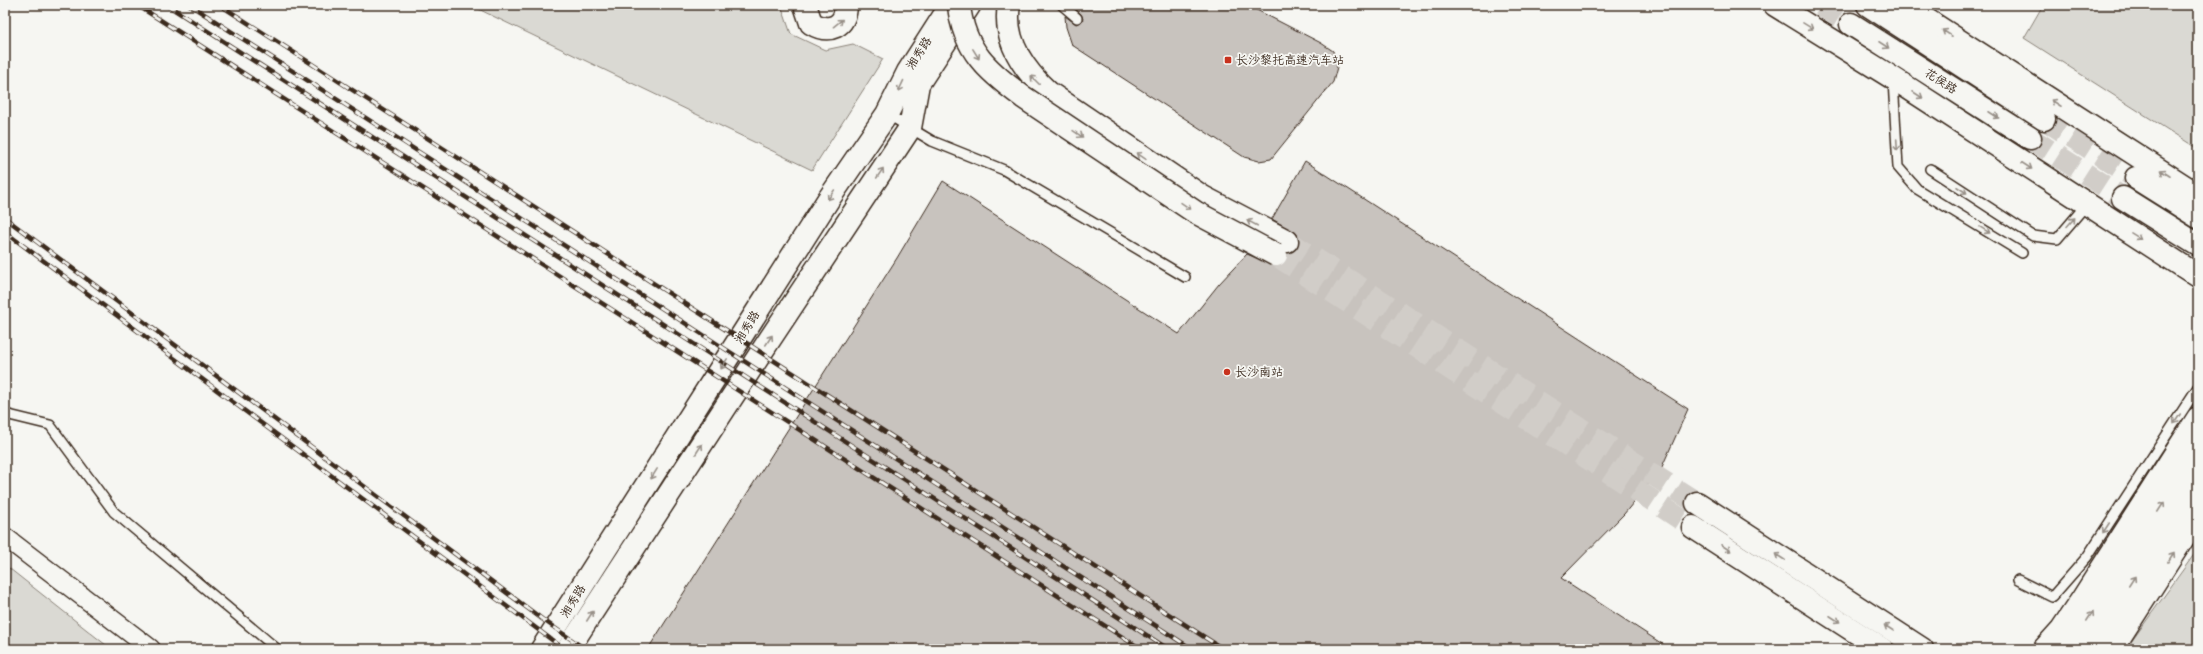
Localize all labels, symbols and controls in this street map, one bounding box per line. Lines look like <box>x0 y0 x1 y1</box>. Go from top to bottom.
one-way arrow <box>833 19 843 28</box>
one-way arrow <box>1803 21 1814 30</box>
one-way arrow <box>1941 28 1953 36</box>
street label: 湘秀路 <box>900 32 938 74</box>
one-way arrow <box>1878 41 1889 49</box>
one-way arrow <box>972 48 980 59</box>
place label: 长沙黎托高速汽车站 <box>1236 49 1344 71</box>
marker: 长沙黎托高速汽车站 <box>1223 55 1233 65</box>
street label: 花侯路 <box>1920 62 1962 100</box>
one-way arrow <box>1031 75 1040 85</box>
one-way arrow <box>897 79 904 91</box>
one-way arrow <box>1913 91 1924 99</box>
one-way arrow <box>2051 99 2062 107</box>
one-way arrow <box>1988 111 1999 119</box>
one-way arrow <box>1072 130 1083 138</box>
one-way arrow <box>1893 138 1901 151</box>
one-way arrow <box>1136 152 1147 160</box>
one-way arrow <box>2021 162 2032 170</box>
one-way arrow <box>876 168 884 179</box>
one-way arrow <box>2159 169 2171 177</box>
one-way arrow <box>1956 186 1967 194</box>
one-way arrow <box>827 190 835 201</box>
one-way arrow <box>1180 202 1192 210</box>
one-way arrow <box>2067 217 2076 227</box>
one-way arrow <box>1246 219 1258 226</box>
one-way arrow <box>1979 227 1991 235</box>
one-way arrow <box>2131 232 2142 241</box>
street label: 湘秀路 <box>728 306 766 348</box>
one-way arrow <box>765 334 774 345</box>
one-way arrow <box>719 358 727 370</box>
place label: 长沙南站 <box>1235 361 1283 383</box>
marker: 长沙南站 <box>1222 367 1232 377</box>
one-way arrow <box>2173 413 2181 424</box>
one-way arrow <box>694 443 703 454</box>
one-way arrow <box>650 468 658 479</box>
one-way arrow <box>2157 502 2165 513</box>
one-way arrow <box>2102 522 2110 533</box>
one-way arrow <box>1720 544 1731 552</box>
one-way arrow <box>2167 552 2175 563</box>
one-way arrow <box>1775 553 1786 561</box>
one-way arrow <box>2129 575 2137 587</box>
street label: 湘秀路 <box>554 580 592 622</box>
one-way arrow <box>586 610 594 622</box>
one-way arrow <box>2087 610 2095 622</box>
one-way arrow <box>1829 615 1841 623</box>
one-way arrow <box>1884 624 1895 632</box>

